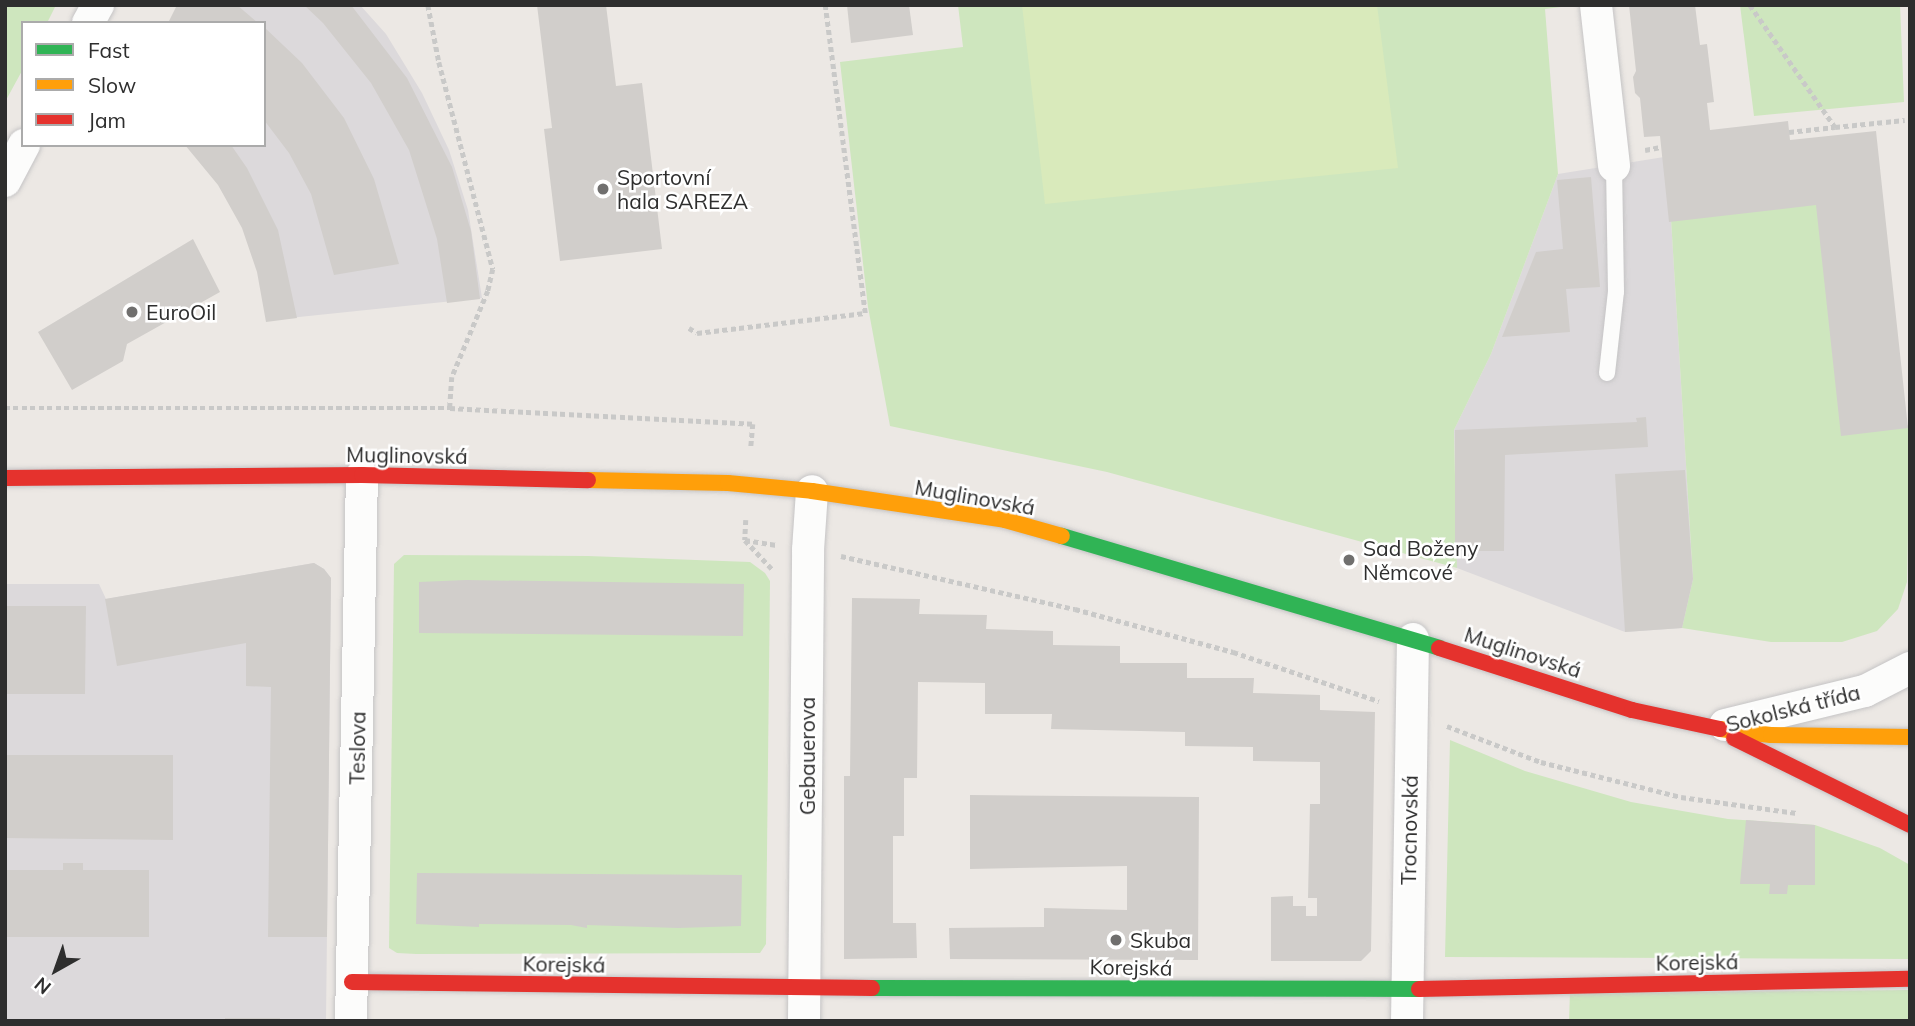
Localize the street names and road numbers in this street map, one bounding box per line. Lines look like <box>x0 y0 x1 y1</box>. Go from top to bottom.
street label: Muglinovská <box>346 441 468 469</box>
street label: Muglinovská <box>913 474 1037 520</box>
street label: Muglinovská <box>1461 621 1585 683</box>
street label: Sokolská třída <box>1723 679 1863 737</box>
street label: Gebauerova <box>794 697 820 815</box>
street label: Teslova <box>344 711 370 785</box>
street label: Trocnovská <box>1395 775 1423 885</box>
street label: Korejská <box>1655 949 1739 975</box>
street label: Korejská <box>522 951 606 977</box>
street label: Korejská <box>1089 954 1173 980</box>

